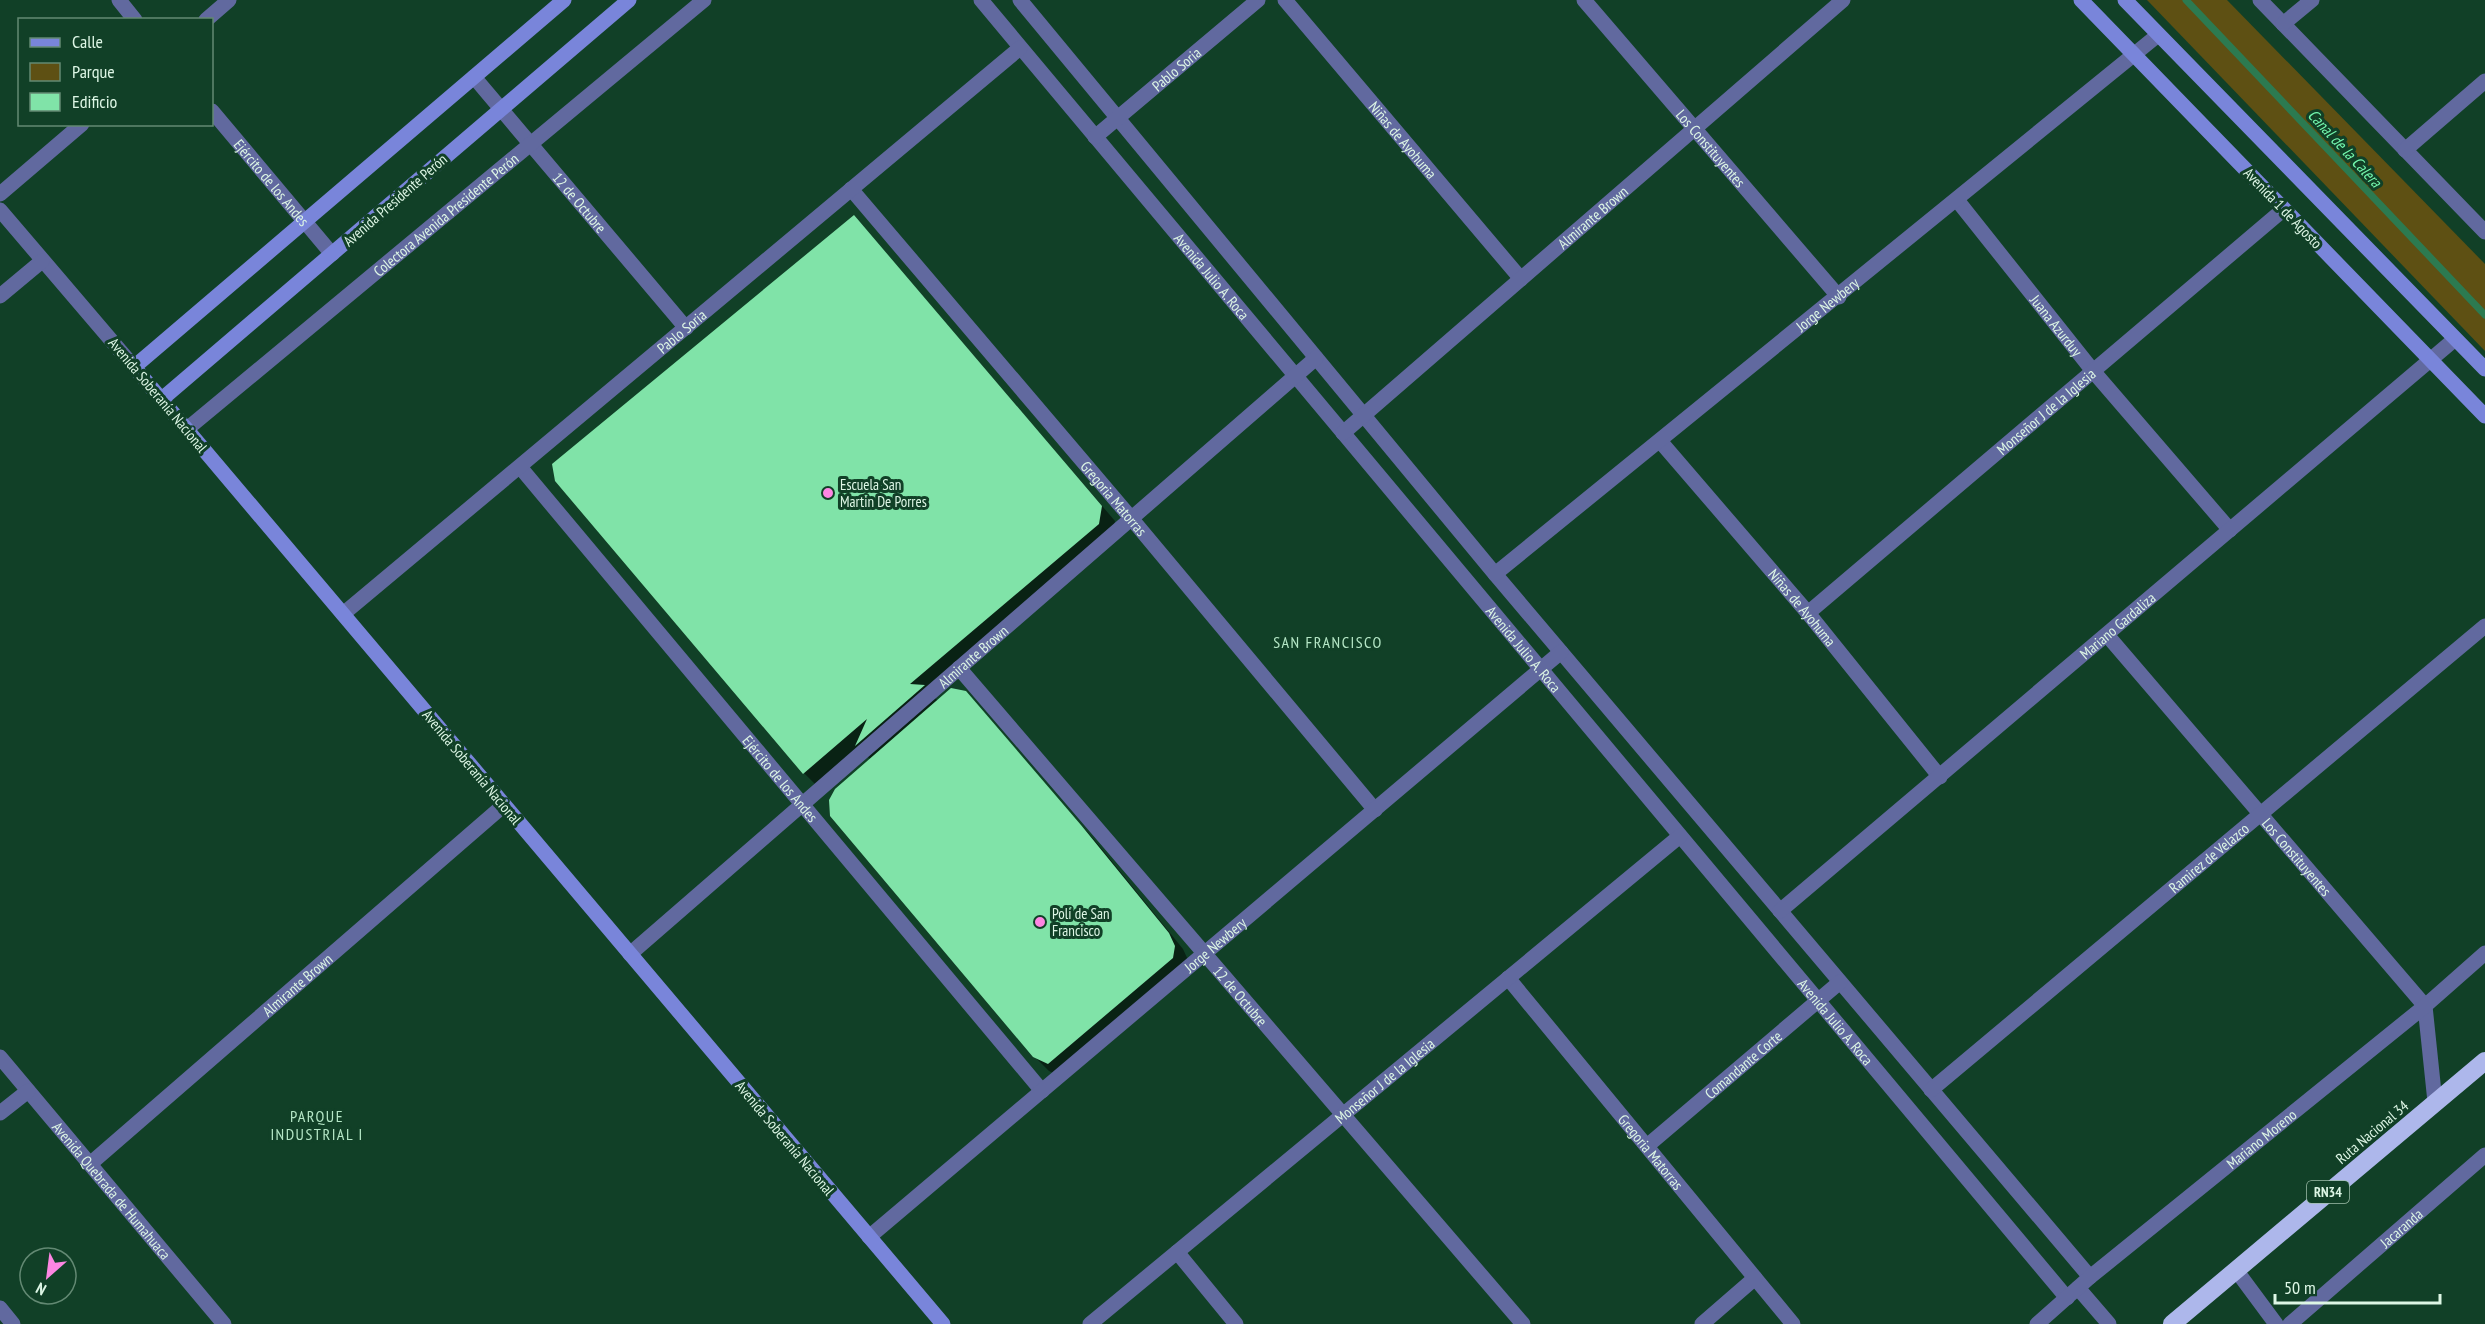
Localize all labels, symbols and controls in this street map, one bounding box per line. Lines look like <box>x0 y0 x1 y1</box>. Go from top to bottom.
legend <box>18 18 213 126</box>
text: Calle <box>72 30 103 53</box>
street label: Pablo Soria <box>1148 43 1205 95</box>
text: Parque <box>72 60 115 83</box>
text: Edificio <box>72 90 118 113</box>
street label: Niñas de Ayohuma <box>1365 97 1441 182</box>
street label: Los Constituyentes <box>1672 105 1750 191</box>
water label: Canal de la Calera <box>2304 105 2387 192</box>
street label: Ejército de los Andes <box>230 135 314 230</box>
street label: Colectora Avenida Presidente Perón <box>369 149 522 280</box>
street label: Avenida Presidente Perón <box>339 150 451 250</box>
street label: Avenida 1 de Agosto <box>2240 164 2326 252</box>
street label: 12 de Octubre <box>549 168 611 237</box>
street label: Almirante Brown <box>1553 181 1631 253</box>
street label: Avenida Julio A. Roca <box>1170 229 1254 323</box>
street label: Jorge Newbery <box>1791 273 1863 336</box>
street label: Juana Azurduy <box>2026 290 2087 360</box>
street label: Pablo Soria <box>653 305 710 357</box>
street label: Avenida Soberanía Nacional <box>104 334 212 457</box>
street label: Monseñor J de la Iglesia <box>1993 364 2099 458</box>
street label: Gregoria Matorras <box>1077 457 1151 540</box>
place label: Escuela San Martin De Porres <box>840 475 927 511</box>
marker: Escuela San Martin De Porres <box>821 486 835 500</box>
street label: Niñas de Ayohuma <box>1765 565 1840 650</box>
street label: Mariano Gardaliza <box>2075 588 2159 663</box>
street label: Avenida Julio A. Roca <box>1482 602 1566 696</box>
street label: Almirante Brown <box>934 621 1012 692</box>
district label: SAN FRANCISCO <box>1273 632 1383 652</box>
street label: Avenida Soberanía Nacional <box>418 706 526 829</box>
street label: Ejército de los Andes <box>739 731 822 826</box>
street label: Los Constituyentes <box>2258 814 2336 900</box>
street label: Ramirez de Velazco <box>2164 819 2253 897</box>
place label: Poli de San Francisco <box>1052 904 1110 940</box>
street label: Jorge Newbery <box>1179 913 1250 977</box>
marker: Poli de San Francisco <box>1033 915 1047 929</box>
street label: Almirante Brown <box>258 949 336 1020</box>
street label: 12 de Octubre <box>1209 961 1272 1030</box>
street label: Avenida Julio A. Roca <box>1794 974 1877 1069</box>
street label: Comandante Corte <box>1700 1026 1786 1103</box>
street label: Monseñor J de la Iglesia <box>1331 1034 1438 1127</box>
street label: Avenida Soberanía Nacional <box>731 1077 839 1200</box>
street label: Ruta Nacional 34 <box>2332 1096 2412 1168</box>
street label: Mariano Moreno <box>2222 1105 2300 1173</box>
district label: PARQUE INDUSTRIAL I <box>270 1106 364 1144</box>
street label: Gregoria Matorras <box>1614 1110 1688 1193</box>
street label: Avenida Quebrada de Humahuaca <box>49 1117 175 1263</box>
road number: RN34 <box>2307 1181 2349 1203</box>
street label: Jacaranda <box>2375 1204 2426 1252</box>
north arrow <box>18 1246 78 1306</box>
scale bar <box>2275 1267 2440 1305</box>
text: 50 m <box>2284 1276 2316 1299</box>
text: N <box>32 1278 49 1300</box>

